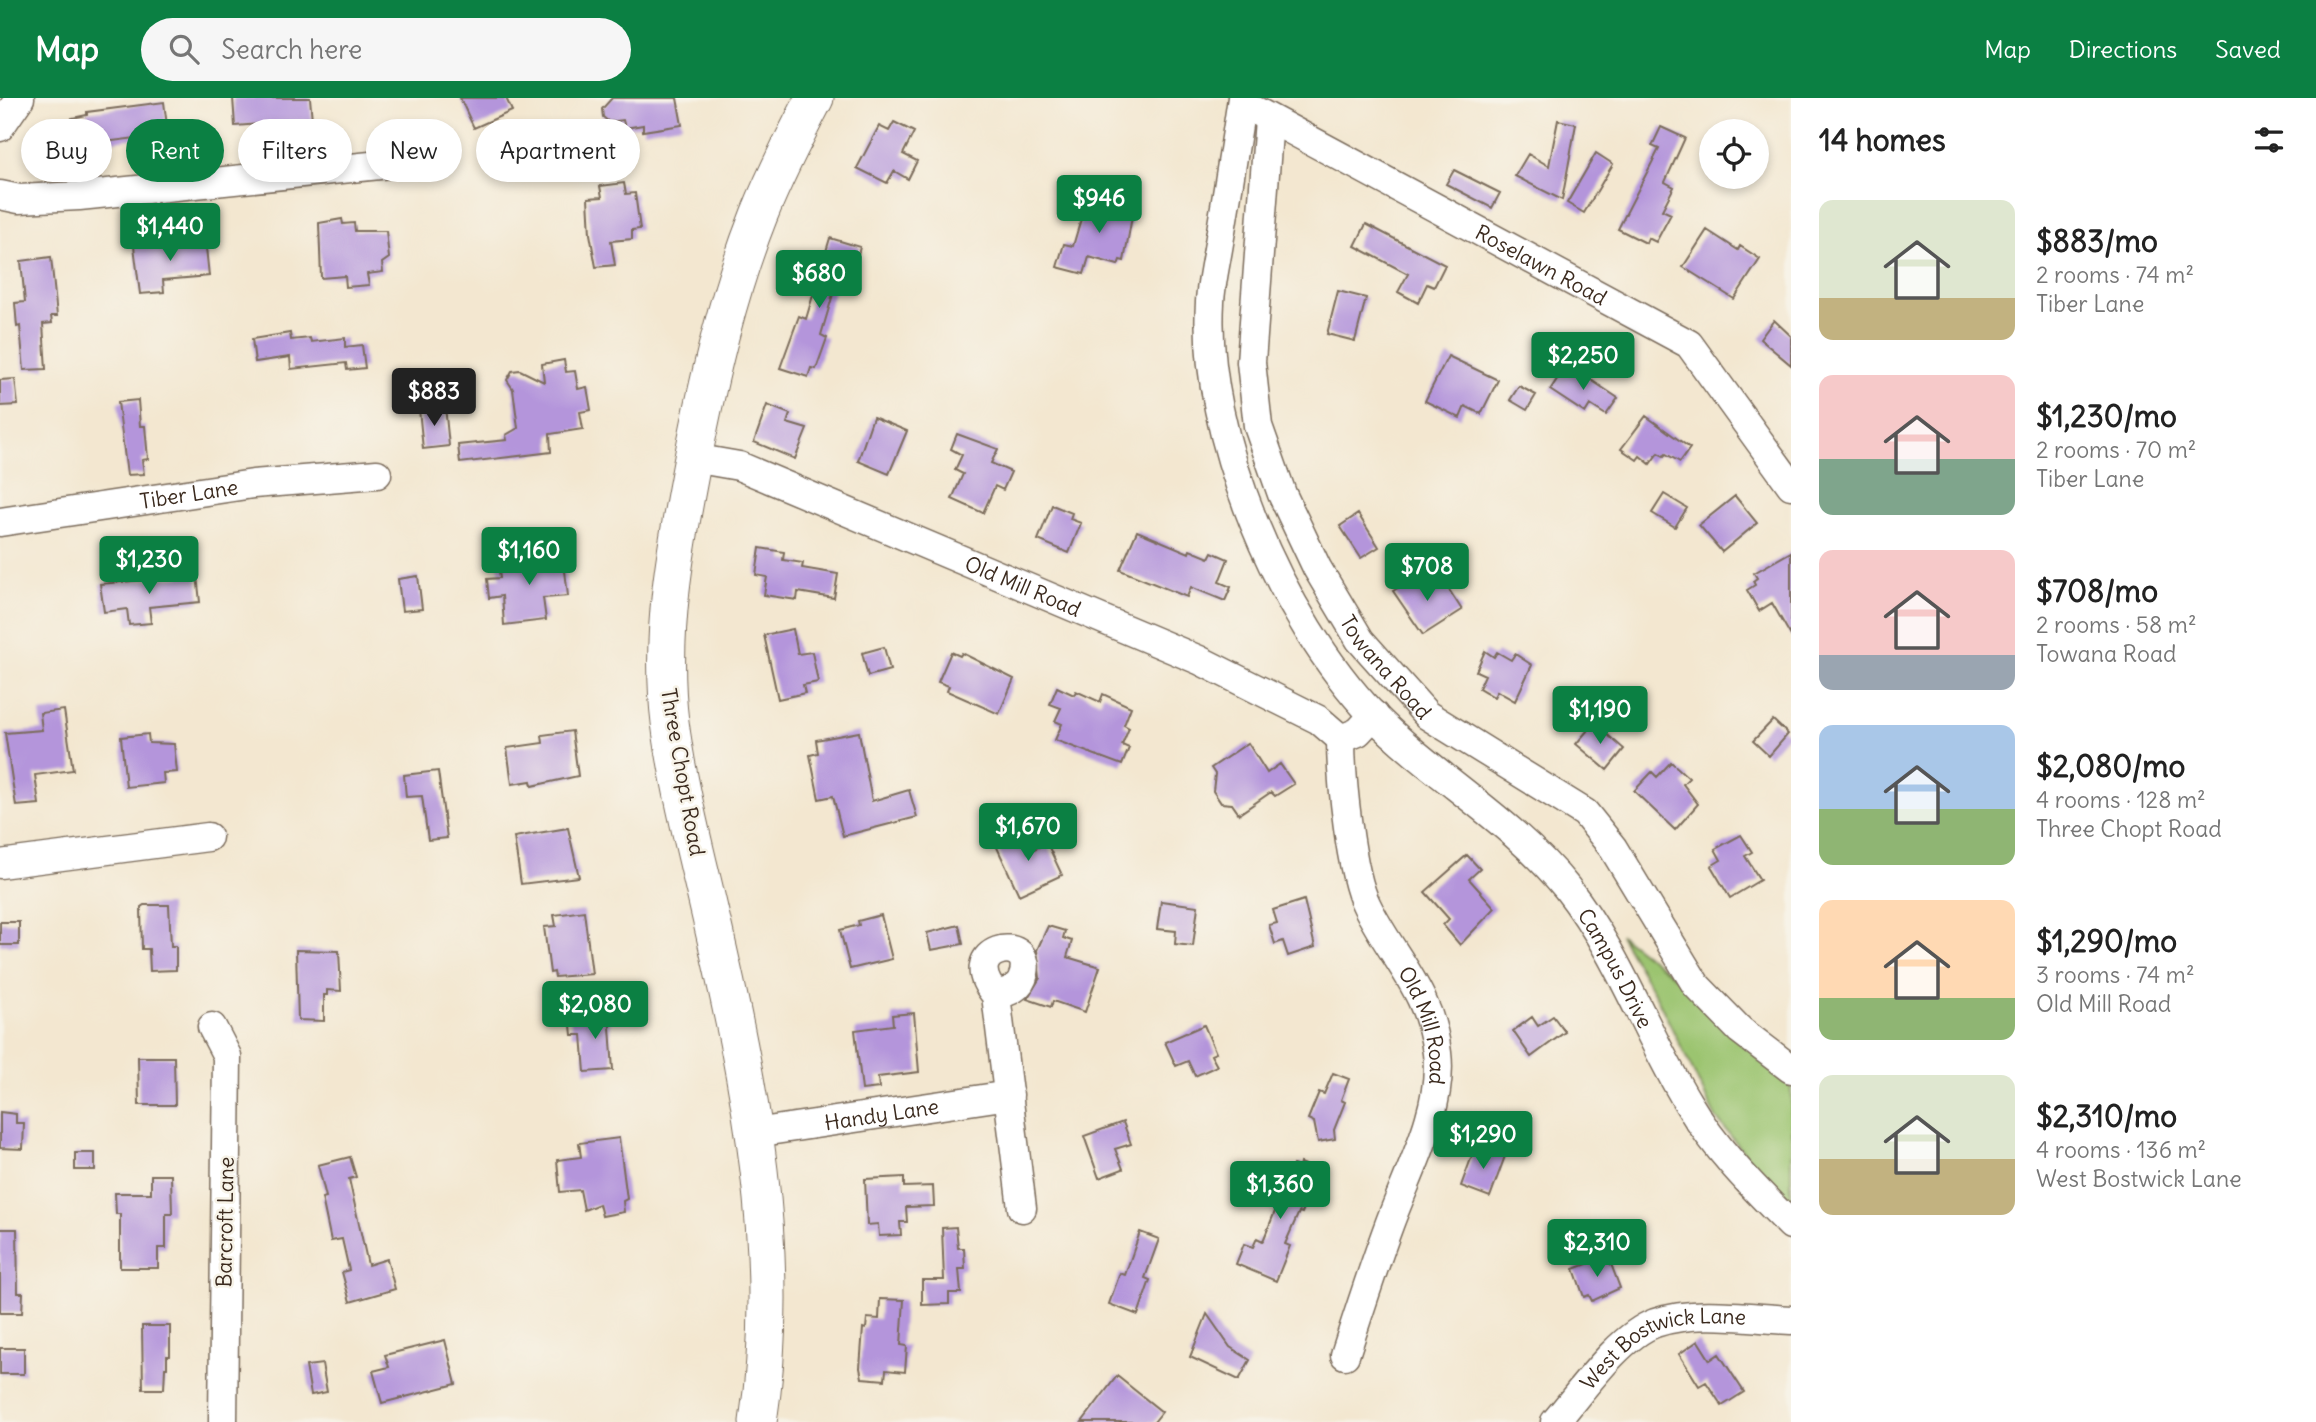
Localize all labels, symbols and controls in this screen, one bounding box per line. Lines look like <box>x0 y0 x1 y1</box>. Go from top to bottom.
search box <box>141 18 631 81</box>
text: Map <box>35 28 99 70</box>
icon: search <box>165 30 203 68</box>
text: Search here <box>221 33 362 66</box>
text: Map <box>1984 34 2031 64</box>
text: Directions <box>2069 34 2177 64</box>
text: Saved <box>2215 34 2281 64</box>
chip: Buy <box>21 119 112 182</box>
chip: Rent <box>126 119 224 182</box>
chip: Filters <box>238 119 352 182</box>
chip: New <box>366 119 462 182</box>
chip: Apartment <box>476 119 640 182</box>
map controls <box>1699 119 1769 189</box>
button: locate <box>1699 119 1769 189</box>
text: 14 homes <box>1819 121 1946 159</box>
icon: filters <box>2250 121 2288 159</box>
pin: $946 <box>1058 176 1140 235</box>
text: $946 <box>1073 183 1125 212</box>
pin: $1,440 <box>113 204 227 263</box>
text: $1,440 <box>136 211 204 240</box>
street label: Roselawn Road <box>1471 218 1612 311</box>
text: $883/mo <box>2036 222 2158 260</box>
icon: home <box>1875 228 1959 312</box>
pin: $680 <box>778 250 860 310</box>
text: $680 <box>792 258 846 287</box>
text: 2 rooms · 74 m² <box>2036 260 2194 289</box>
text: Tiber Lane <box>2036 289 2144 318</box>
pin: $2,250 <box>1526 332 1640 392</box>
text: $2,250 <box>1547 340 1619 369</box>
pin: $883 <box>393 368 475 428</box>
text: $883 <box>408 376 460 405</box>
text: $1,230/mo <box>2036 397 2177 435</box>
icon: home <box>1875 403 1959 487</box>
text: 2 rooms · 70 m² <box>2036 435 2196 464</box>
text: Tiber Lane <box>2036 464 2144 493</box>
street label: Tiber Lane <box>138 473 240 514</box>
pin: $1,160 <box>472 528 586 587</box>
text: $1,160 <box>498 535 560 564</box>
pin: $1,230 <box>92 536 206 596</box>
text: $1,230 <box>115 544 183 573</box>
pin: $708 <box>1386 544 1468 603</box>
street label: Old Mill Road <box>961 549 1085 622</box>
text: $708 <box>1401 551 1453 580</box>
text: $708/mo <box>2036 572 2158 610</box>
icon: home <box>1875 578 1959 662</box>
street label: Towana Road <box>1335 610 1438 725</box>
text: 2 rooms · 58 m² <box>2036 610 2197 639</box>
text: Towana Road <box>2036 639 2177 668</box>
street label: Three Chopt Road <box>655 686 711 858</box>
pin: $1,190 <box>1543 686 1657 746</box>
text: $1,190 <box>1569 694 1631 723</box>
text: $2,080/mo <box>2036 747 2185 785</box>
icon: home <box>1875 753 1959 837</box>
text: 4 rooms · 128 m² <box>2036 785 2206 814</box>
pin: $1,670 <box>971 804 1085 863</box>
text: $1,670 <box>995 811 1061 840</box>
text: Three Chopt Road <box>2036 814 2222 843</box>
street label: Campus Drive <box>1572 903 1659 1032</box>
text: $1,290/mo <box>2036 922 2177 960</box>
icon: home <box>1875 928 1959 1012</box>
text: 3 rooms · 74 m² <box>2036 960 2195 989</box>
street label: Old Mill Road <box>1393 961 1451 1086</box>
pin: $2,080 <box>538 982 652 1041</box>
text: $2,080 <box>558 989 632 1018</box>
text: Old Mill Road <box>2036 989 2171 1018</box>
street label: Handy Lane <box>823 1092 941 1136</box>
text: $2,310/mo <box>2036 1097 2177 1135</box>
icon: home <box>1875 1103 1959 1187</box>
pin: $1,290 <box>1426 1112 1540 1171</box>
text: $1,290 <box>1449 1119 1517 1148</box>
text: 4 rooms · 136 m² <box>2036 1135 2206 1164</box>
street label: Barcroft Lane <box>210 1156 240 1288</box>
pin: $1,360 <box>1223 1162 1337 1221</box>
text: West Bostwick Lane <box>2036 1164 2242 1193</box>
text: $1,360 <box>1246 1169 1314 1198</box>
pin: $2,310 <box>1540 1220 1654 1279</box>
text: $2,310 <box>1563 1227 1631 1256</box>
street label: West Bostwick Lane <box>1574 1302 1747 1395</box>

